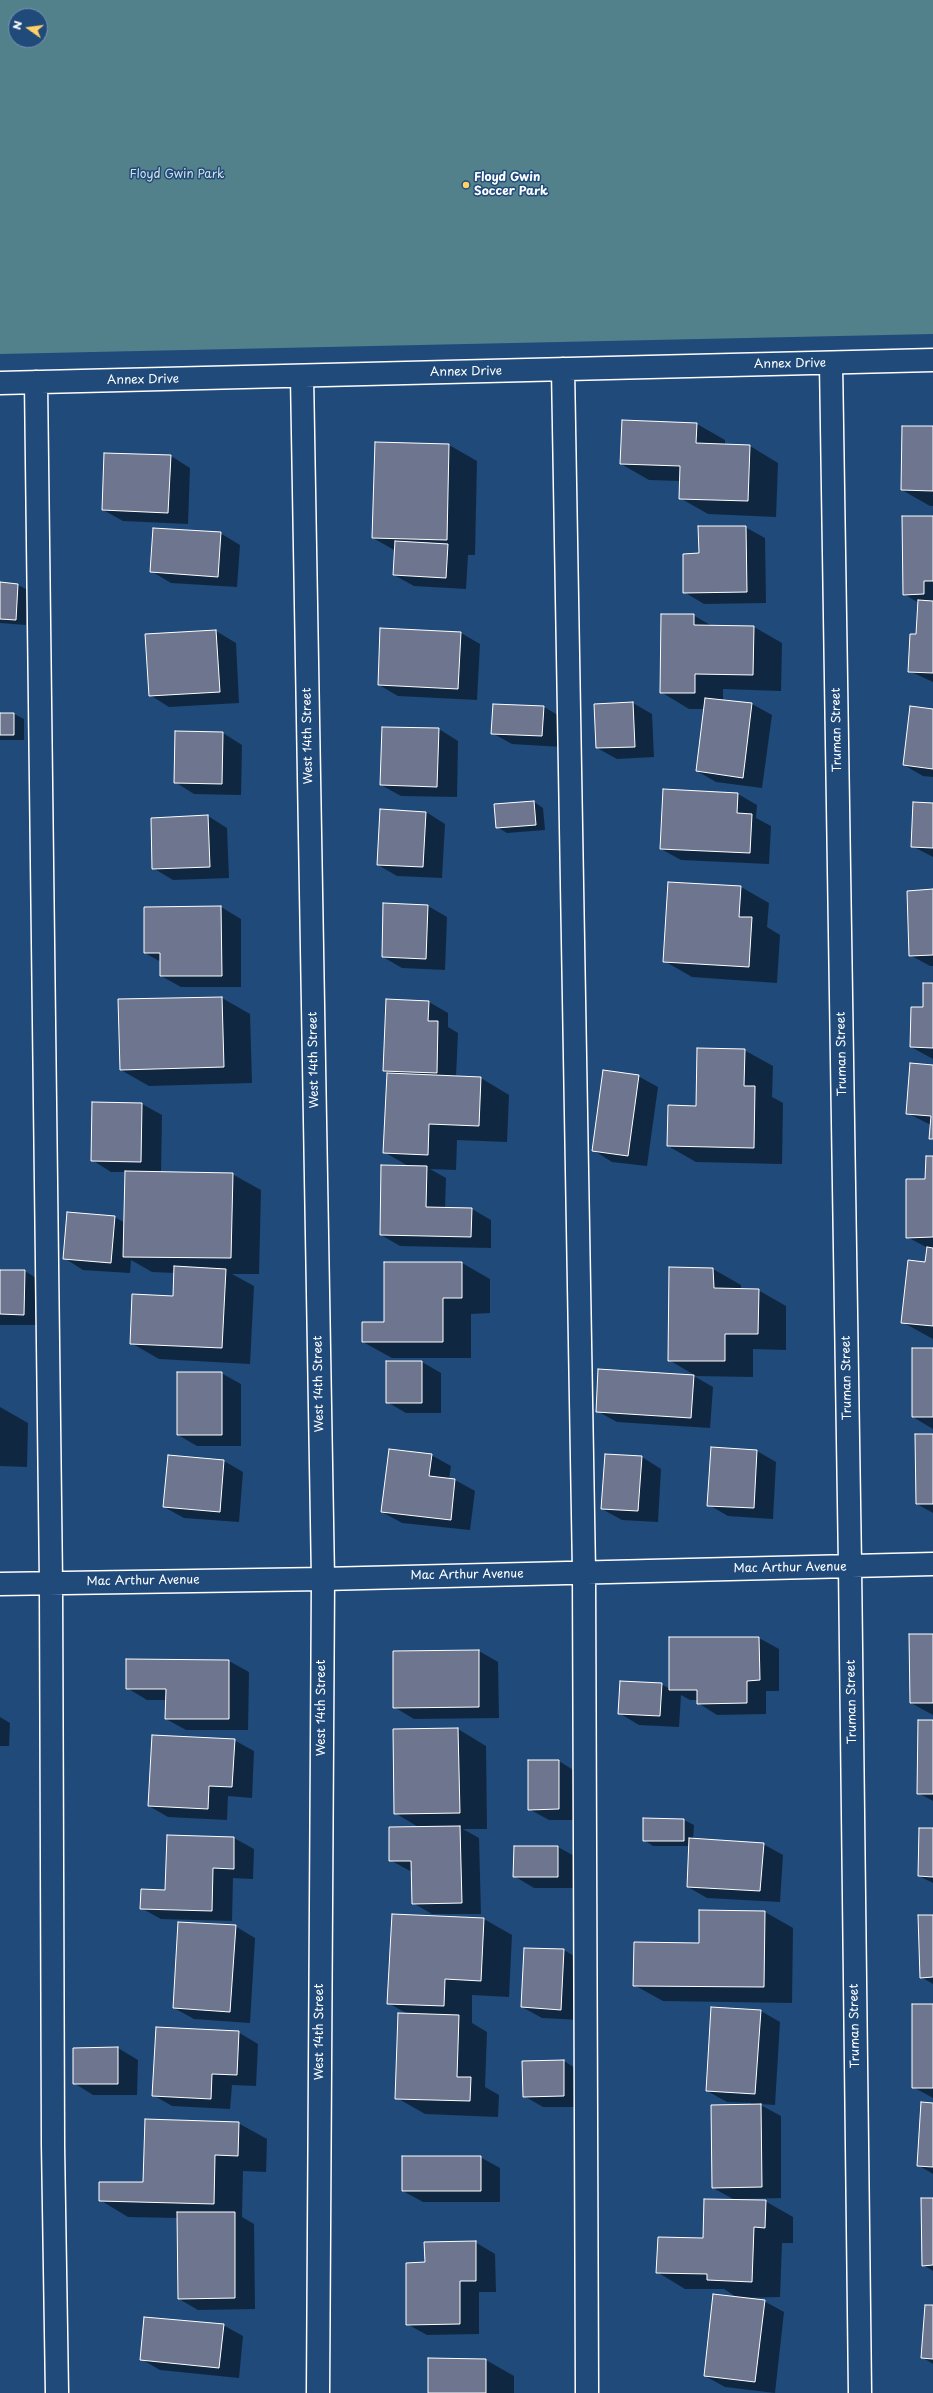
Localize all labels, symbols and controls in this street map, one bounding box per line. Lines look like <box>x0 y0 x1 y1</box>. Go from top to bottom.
north arrow <box>8 8 48 48</box>
text: N <box>8 19 26 32</box>
park label: Floyd Gwin Park <box>130 168 224 182</box>
place label: Floyd Gwin Soccer Park <box>474 171 548 199</box>
marker: Floyd Gwin Soccer Park <box>461 180 471 190</box>
street label: Annex Drive <box>754 356 826 372</box>
street label: Annex Drive <box>430 364 502 380</box>
street label: Annex Drive <box>107 372 179 388</box>
street label: Truman Street <box>829 687 845 773</box>
street label: West 14th Street <box>300 688 316 784</box>
street label: Truman Street <box>834 1011 850 1097</box>
street label: West 14th Street <box>306 1012 322 1108</box>
street label: Truman Street <box>839 1335 855 1421</box>
street label: West 14th Street <box>311 1336 327 1432</box>
street label: Mac Arthur Avenue <box>733 1560 847 1576</box>
street label: Mac Arthur Avenue <box>410 1567 524 1583</box>
street label: Mac Arthur Avenue <box>86 1573 200 1589</box>
street label: Truman Street <box>844 1659 860 1745</box>
street label: West 14th Street <box>315 1660 329 1756</box>
street label: Truman Street <box>847 1983 863 2069</box>
street label: West 14th Street <box>313 1984 327 2080</box>

